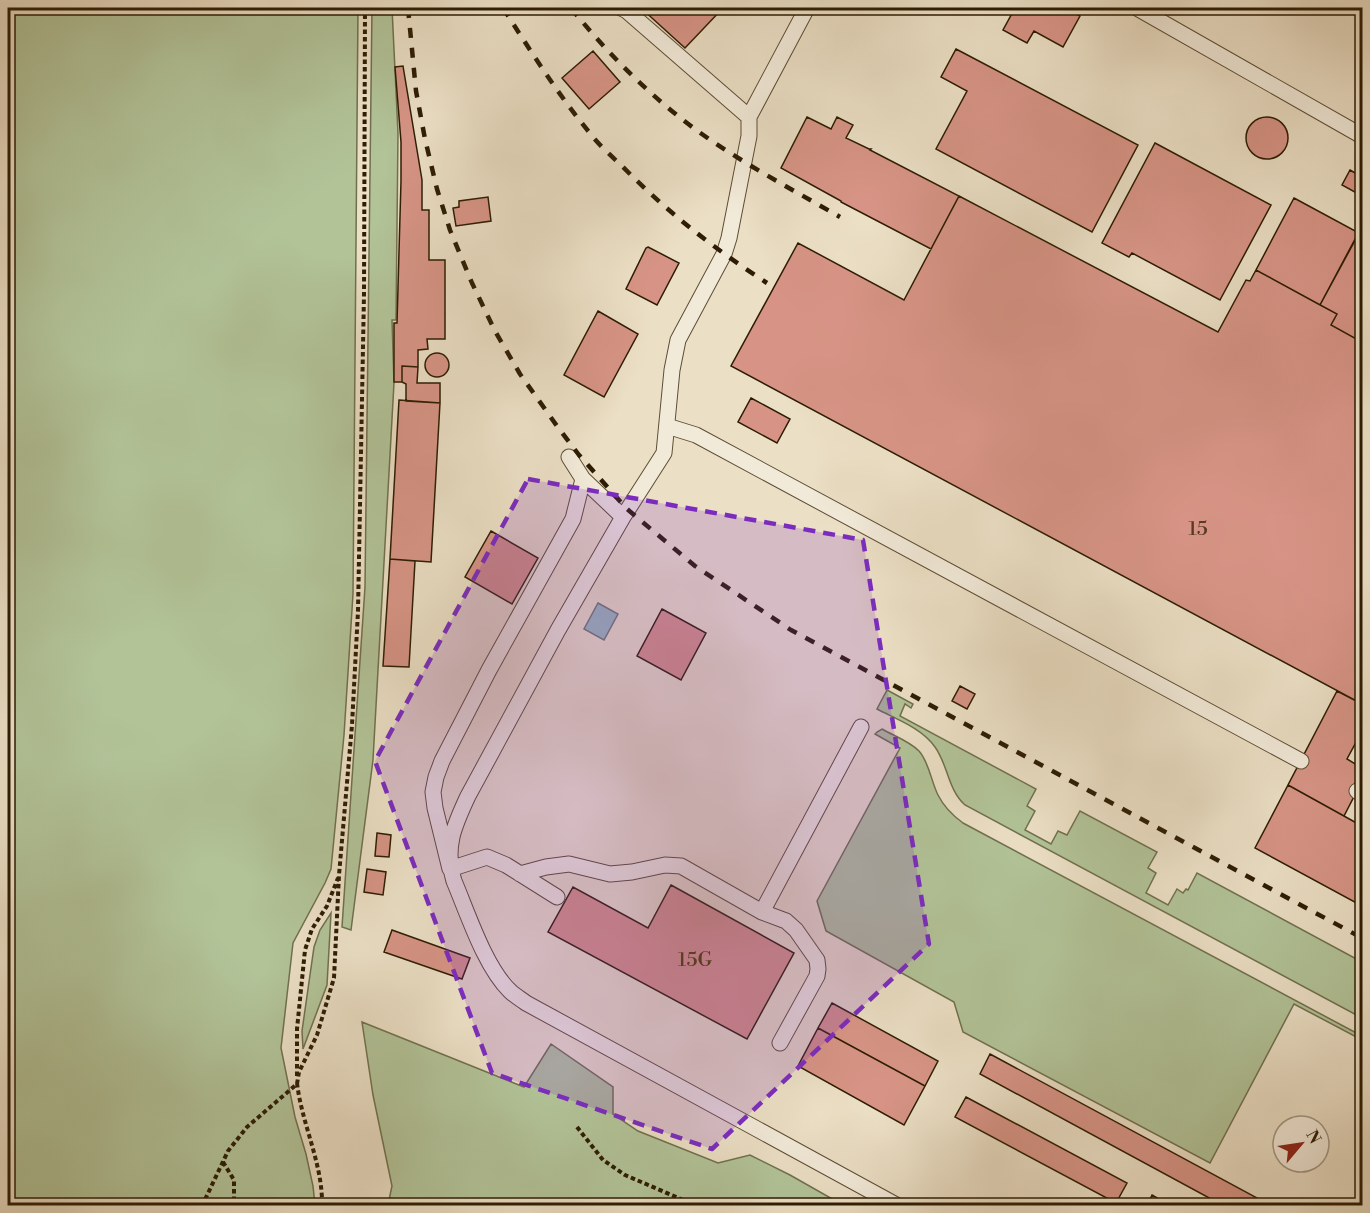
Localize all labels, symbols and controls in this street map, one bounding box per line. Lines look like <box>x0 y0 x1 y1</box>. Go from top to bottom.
house number: 15 <box>1188 517 1208 542</box>
house number: 15G <box>678 948 712 973</box>
north arrow <box>1271 1114 1331 1174</box>
text: N <box>1301 1127 1325 1148</box>

